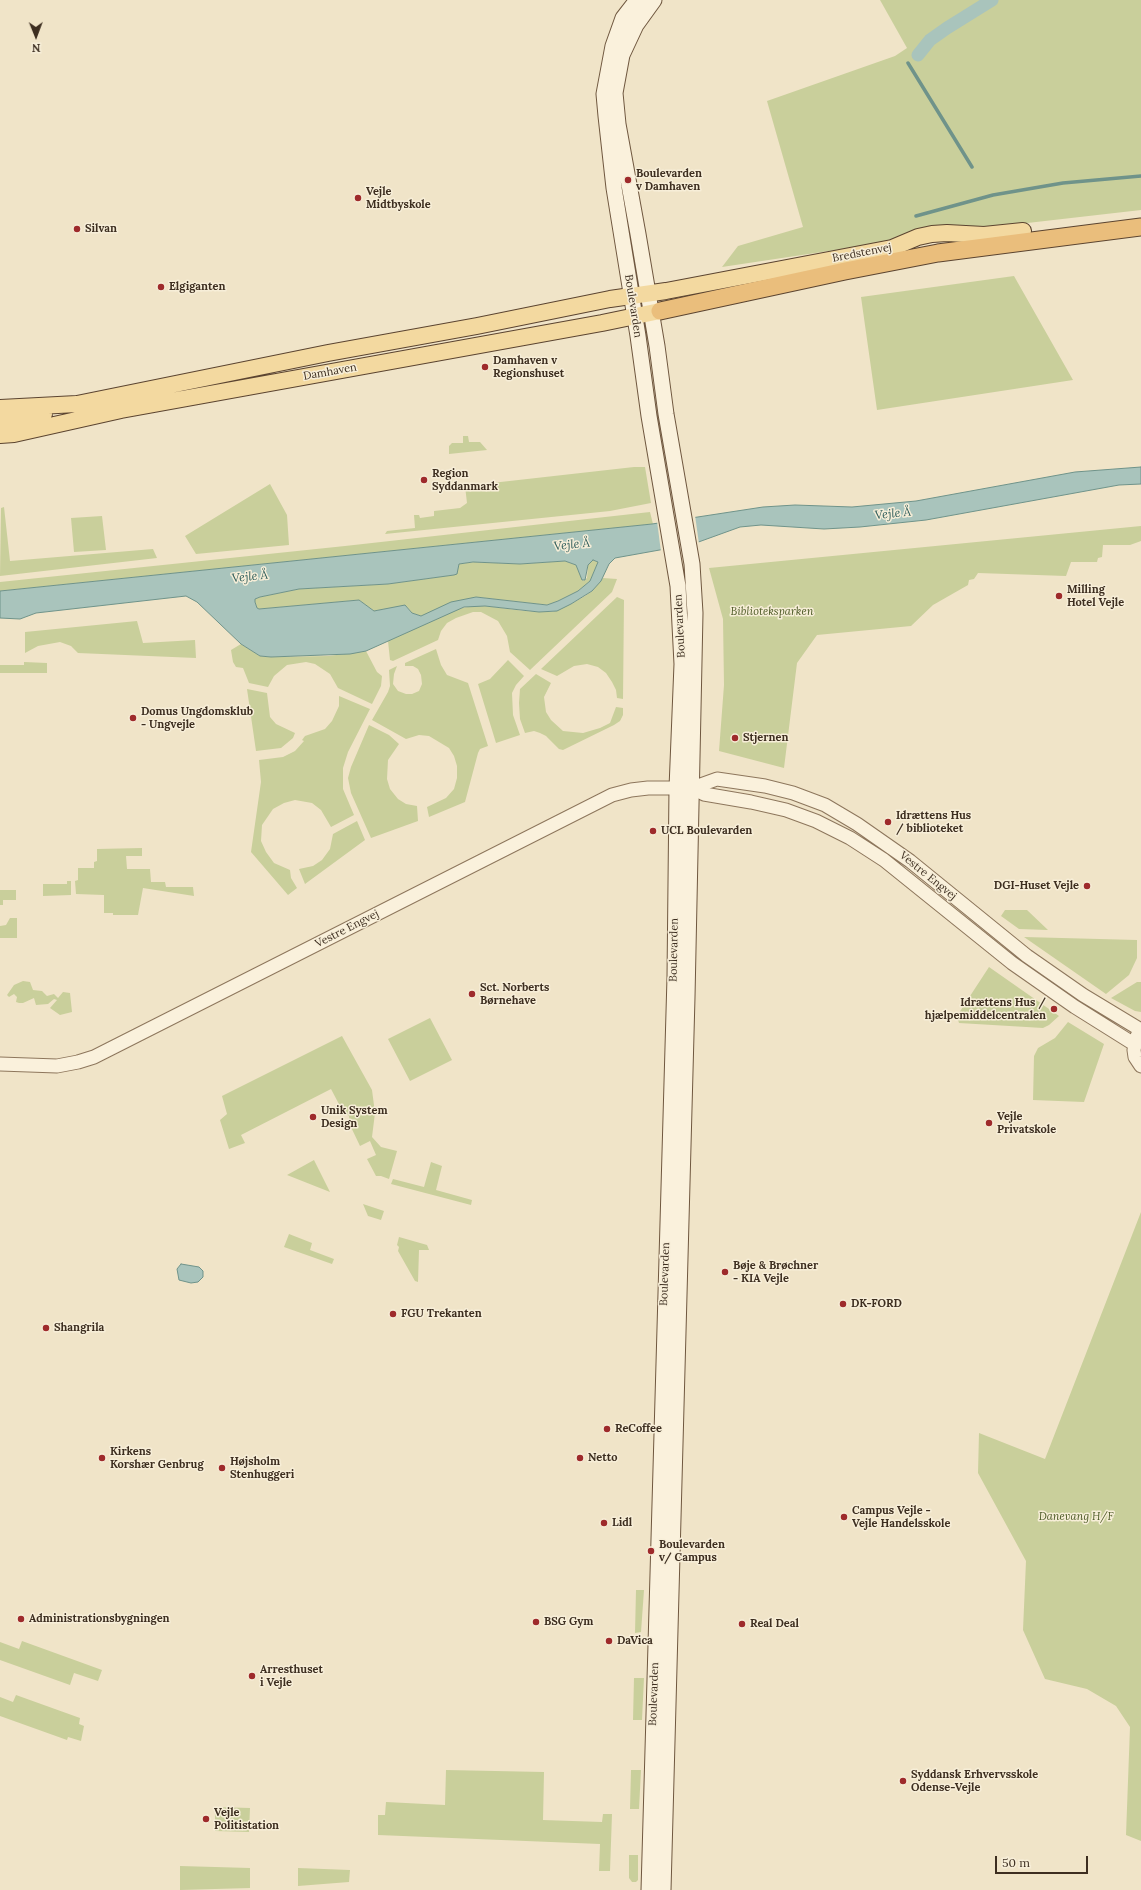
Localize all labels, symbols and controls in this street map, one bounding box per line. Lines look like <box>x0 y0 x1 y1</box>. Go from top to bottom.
north arrow <box>16 16 56 56</box>
text: N <box>32 41 41 55</box>
place label: Boulevarden v Damhaven <box>636 167 702 193</box>
marker: Boulevarden v Damhaven <box>623 175 633 185</box>
place label: Vejle Midtbyskole <box>366 185 431 211</box>
marker: Vejle Midtbyskole <box>353 193 363 203</box>
place label: Silvan <box>85 222 117 236</box>
marker: Silvan <box>72 224 82 234</box>
street label: Bredstenvej <box>831 241 893 265</box>
street label: Boulevarden <box>621 273 645 339</box>
place label: Elgiganten <box>169 280 225 294</box>
marker: Elgiganten <box>156 282 166 292</box>
place label: Damhaven v Regionshuset <box>493 354 564 380</box>
street label: Damhaven <box>302 361 358 383</box>
marker: Damhaven v Regionshuset <box>480 362 490 372</box>
place label: Region Syddanmark <box>432 467 498 493</box>
marker: Region Syddanmark <box>419 475 429 485</box>
water label: Vejle Å <box>874 505 912 523</box>
water label: Vejle Å <box>553 536 591 554</box>
water label: Vejle Å <box>231 568 269 586</box>
place label: Milling Hotel Vejle <box>1067 583 1124 609</box>
marker: Milling Hotel Vejle <box>1054 591 1064 601</box>
street label: Boulevarden <box>672 594 688 658</box>
park label: Biblioteksparken <box>730 605 814 619</box>
place label: Domus Ungdomsklub - Ungvejle <box>141 705 253 731</box>
marker: Domus Ungdomsklub - Ungvejle <box>128 713 138 723</box>
place label: Stjernen <box>743 731 789 745</box>
marker: Stjernen <box>730 733 740 743</box>
place label: Idrættens Hus / biblioteket <box>896 809 971 835</box>
marker: Idrættens Hus / biblioteket <box>883 817 893 827</box>
place label: UCL Boulevarden <box>661 824 752 838</box>
marker: UCL Boulevarden <box>648 826 658 836</box>
street label: Vestre Engvej <box>897 849 959 903</box>
place label: DGI-Huset Vejle <box>994 879 1079 893</box>
marker: DGI-Huset Vejle <box>1082 881 1092 891</box>
street label: Vestre Engvej <box>313 907 381 951</box>
street label: Boulevarden <box>667 918 681 982</box>
place label: Sct. Norberts Børnehave <box>480 981 549 1007</box>
marker: Sct. Norberts Børnehave <box>467 989 477 999</box>
place label: Idrættens Hus / hjælpemiddelcentralen <box>925 996 1046 1022</box>
marker: Idrættens Hus / hjælpemiddelcentralen <box>1049 1004 1059 1014</box>
place label: Unik System Design <box>321 1104 388 1130</box>
place label: Vejle Privatskole <box>997 1110 1056 1136</box>
marker: Unik System Design <box>308 1112 318 1122</box>
marker: Vejle Privatskole <box>984 1118 994 1128</box>
street label: Boulevarden <box>657 1242 673 1306</box>
place label: Bøje & Brøchner - KIA Vejle <box>733 1259 818 1285</box>
marker: Bøje & Brøchner - KIA Vejle <box>720 1267 730 1277</box>
place label: DK-FORD <box>851 1297 902 1311</box>
marker: DK-FORD <box>838 1299 848 1309</box>
place label: FGU Trekanten <box>401 1307 482 1321</box>
marker: FGU Trekanten <box>388 1309 398 1319</box>
place label: Shangrila <box>54 1321 104 1335</box>
marker: Shangrila <box>41 1323 51 1333</box>
place label: ReCoffee <box>615 1422 662 1436</box>
marker: ReCoffee <box>602 1424 612 1434</box>
place label: Kirkens Korshær Genbrug <box>110 1445 204 1471</box>
place label: Netto <box>588 1451 617 1465</box>
marker: Kirkens Korshær Genbrug <box>97 1453 107 1463</box>
marker: Netto <box>575 1453 585 1463</box>
place label: Højsholm Stenhuggeri <box>230 1455 294 1481</box>
marker: Højsholm Stenhuggeri <box>217 1463 227 1473</box>
place label: Campus Vejle - Vejle Handelsskole <box>852 1504 950 1530</box>
park label: Danevang H/F <box>1039 1510 1113 1524</box>
marker: Campus Vejle - Vejle Handelsskole <box>839 1512 849 1522</box>
place label: Lidl <box>612 1516 632 1530</box>
marker: Lidl <box>599 1518 609 1528</box>
place label: Boulevarden v/ Campus <box>659 1538 725 1564</box>
marker: Boulevarden v/ Campus <box>646 1546 656 1556</box>
place label: Administrationsbygningen <box>29 1612 170 1626</box>
marker: Administrationsbygningen <box>16 1614 26 1624</box>
place label: BSG Gym <box>544 1615 593 1629</box>
marker: BSG Gym <box>531 1617 541 1627</box>
place label: Real Deal <box>750 1617 799 1631</box>
marker: Real Deal <box>737 1619 747 1629</box>
place label: DaVica <box>617 1634 653 1648</box>
marker: DaVica <box>604 1636 614 1646</box>
street label: Boulevarden <box>646 1662 662 1726</box>
place label: Arresthuset i Vejle <box>260 1663 323 1689</box>
marker: Arresthuset i Vejle <box>247 1671 257 1681</box>
place label: Syddansk Erhvervsskole Odense-Vejle <box>911 1768 1038 1794</box>
marker: Syddansk Erhvervsskole Odense-Vejle <box>898 1776 908 1786</box>
place label: Vejle Politistation <box>214 1806 279 1832</box>
marker: Vejle Politistation <box>201 1814 211 1824</box>
scale bar <box>997 1848 1090 1874</box>
text: 50 m <box>1002 1855 1030 1870</box>

